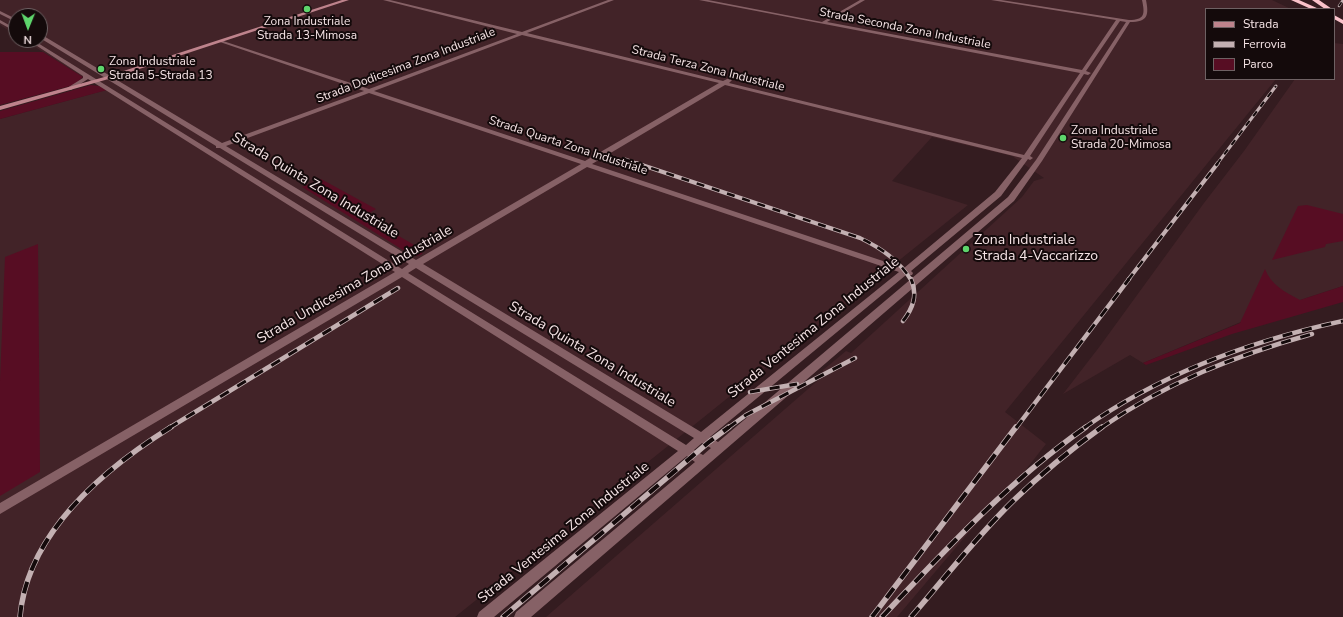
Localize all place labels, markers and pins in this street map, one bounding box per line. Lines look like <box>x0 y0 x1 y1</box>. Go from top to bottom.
marker: Zona Industriale Strada 13-Mimosa <box>302 4 312 14</box>
place label: Zona Industriale Strada 13-Mimosa <box>257 15 357 43</box>
place label: Zona Industriale Strada 5-Strada 13 <box>109 55 213 83</box>
marker: Zona Industriale Strada 5-Strada 13 <box>96 64 106 74</box>
place label: Zona Industriale Strada 20-Mimosa <box>1071 124 1171 152</box>
marker: Zona Industriale Strada 20-Mimosa <box>1058 133 1068 143</box>
place label: Zona Industriale Strada 4-Vaccarizzo <box>974 233 1098 266</box>
marker: Zona Industriale Strada 4-Vaccarizzo <box>961 244 971 254</box>

